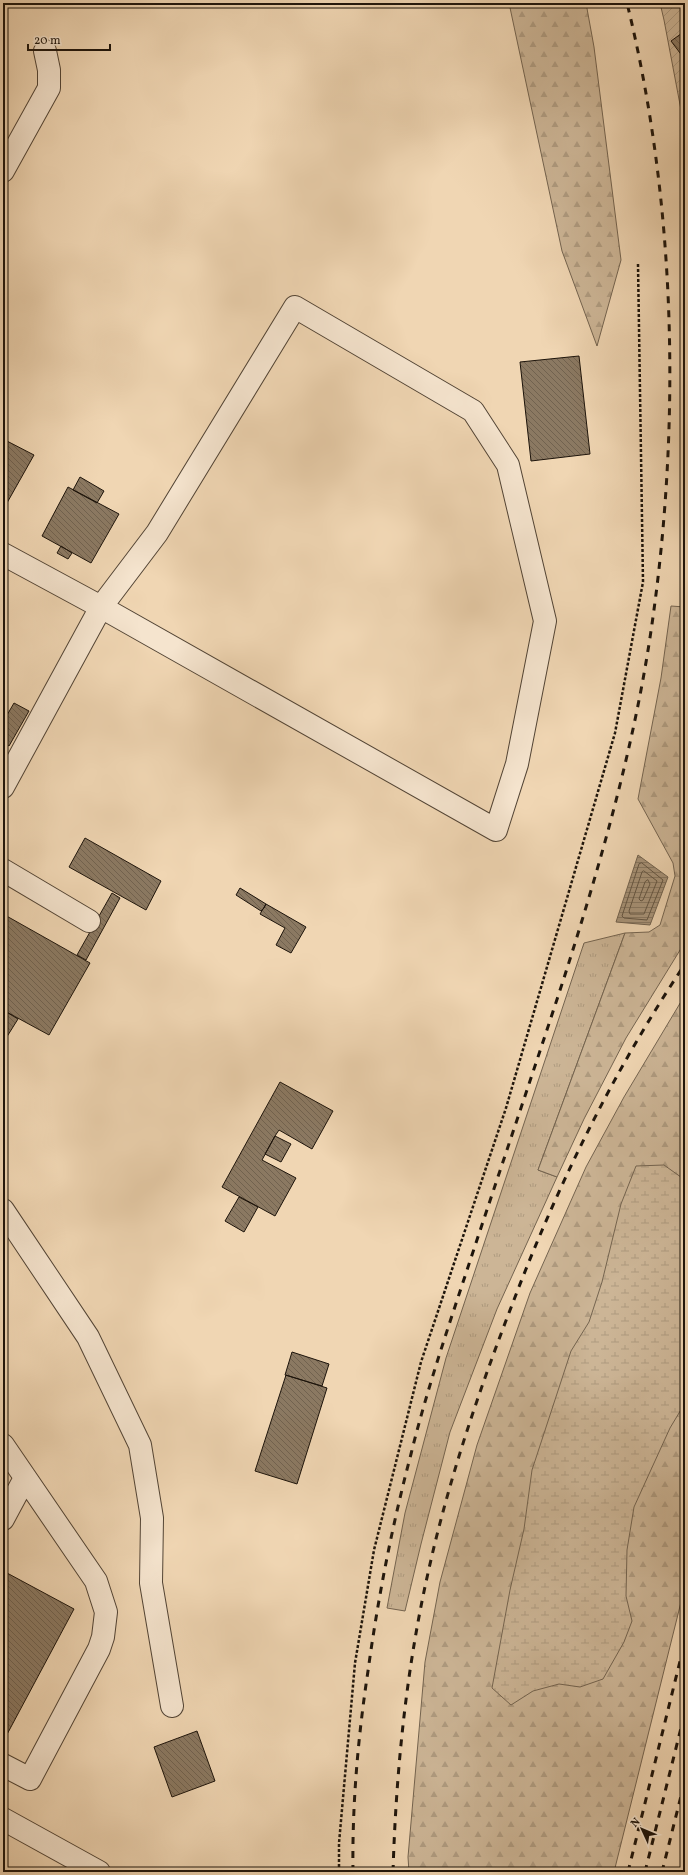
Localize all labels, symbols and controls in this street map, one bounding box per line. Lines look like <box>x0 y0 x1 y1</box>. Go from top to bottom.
scale bar <box>28 26 110 52</box>
text: 20 m <box>34 33 61 49</box>
north arrow <box>622 1809 662 1849</box>
text: N <box>628 1815 644 1831</box>

